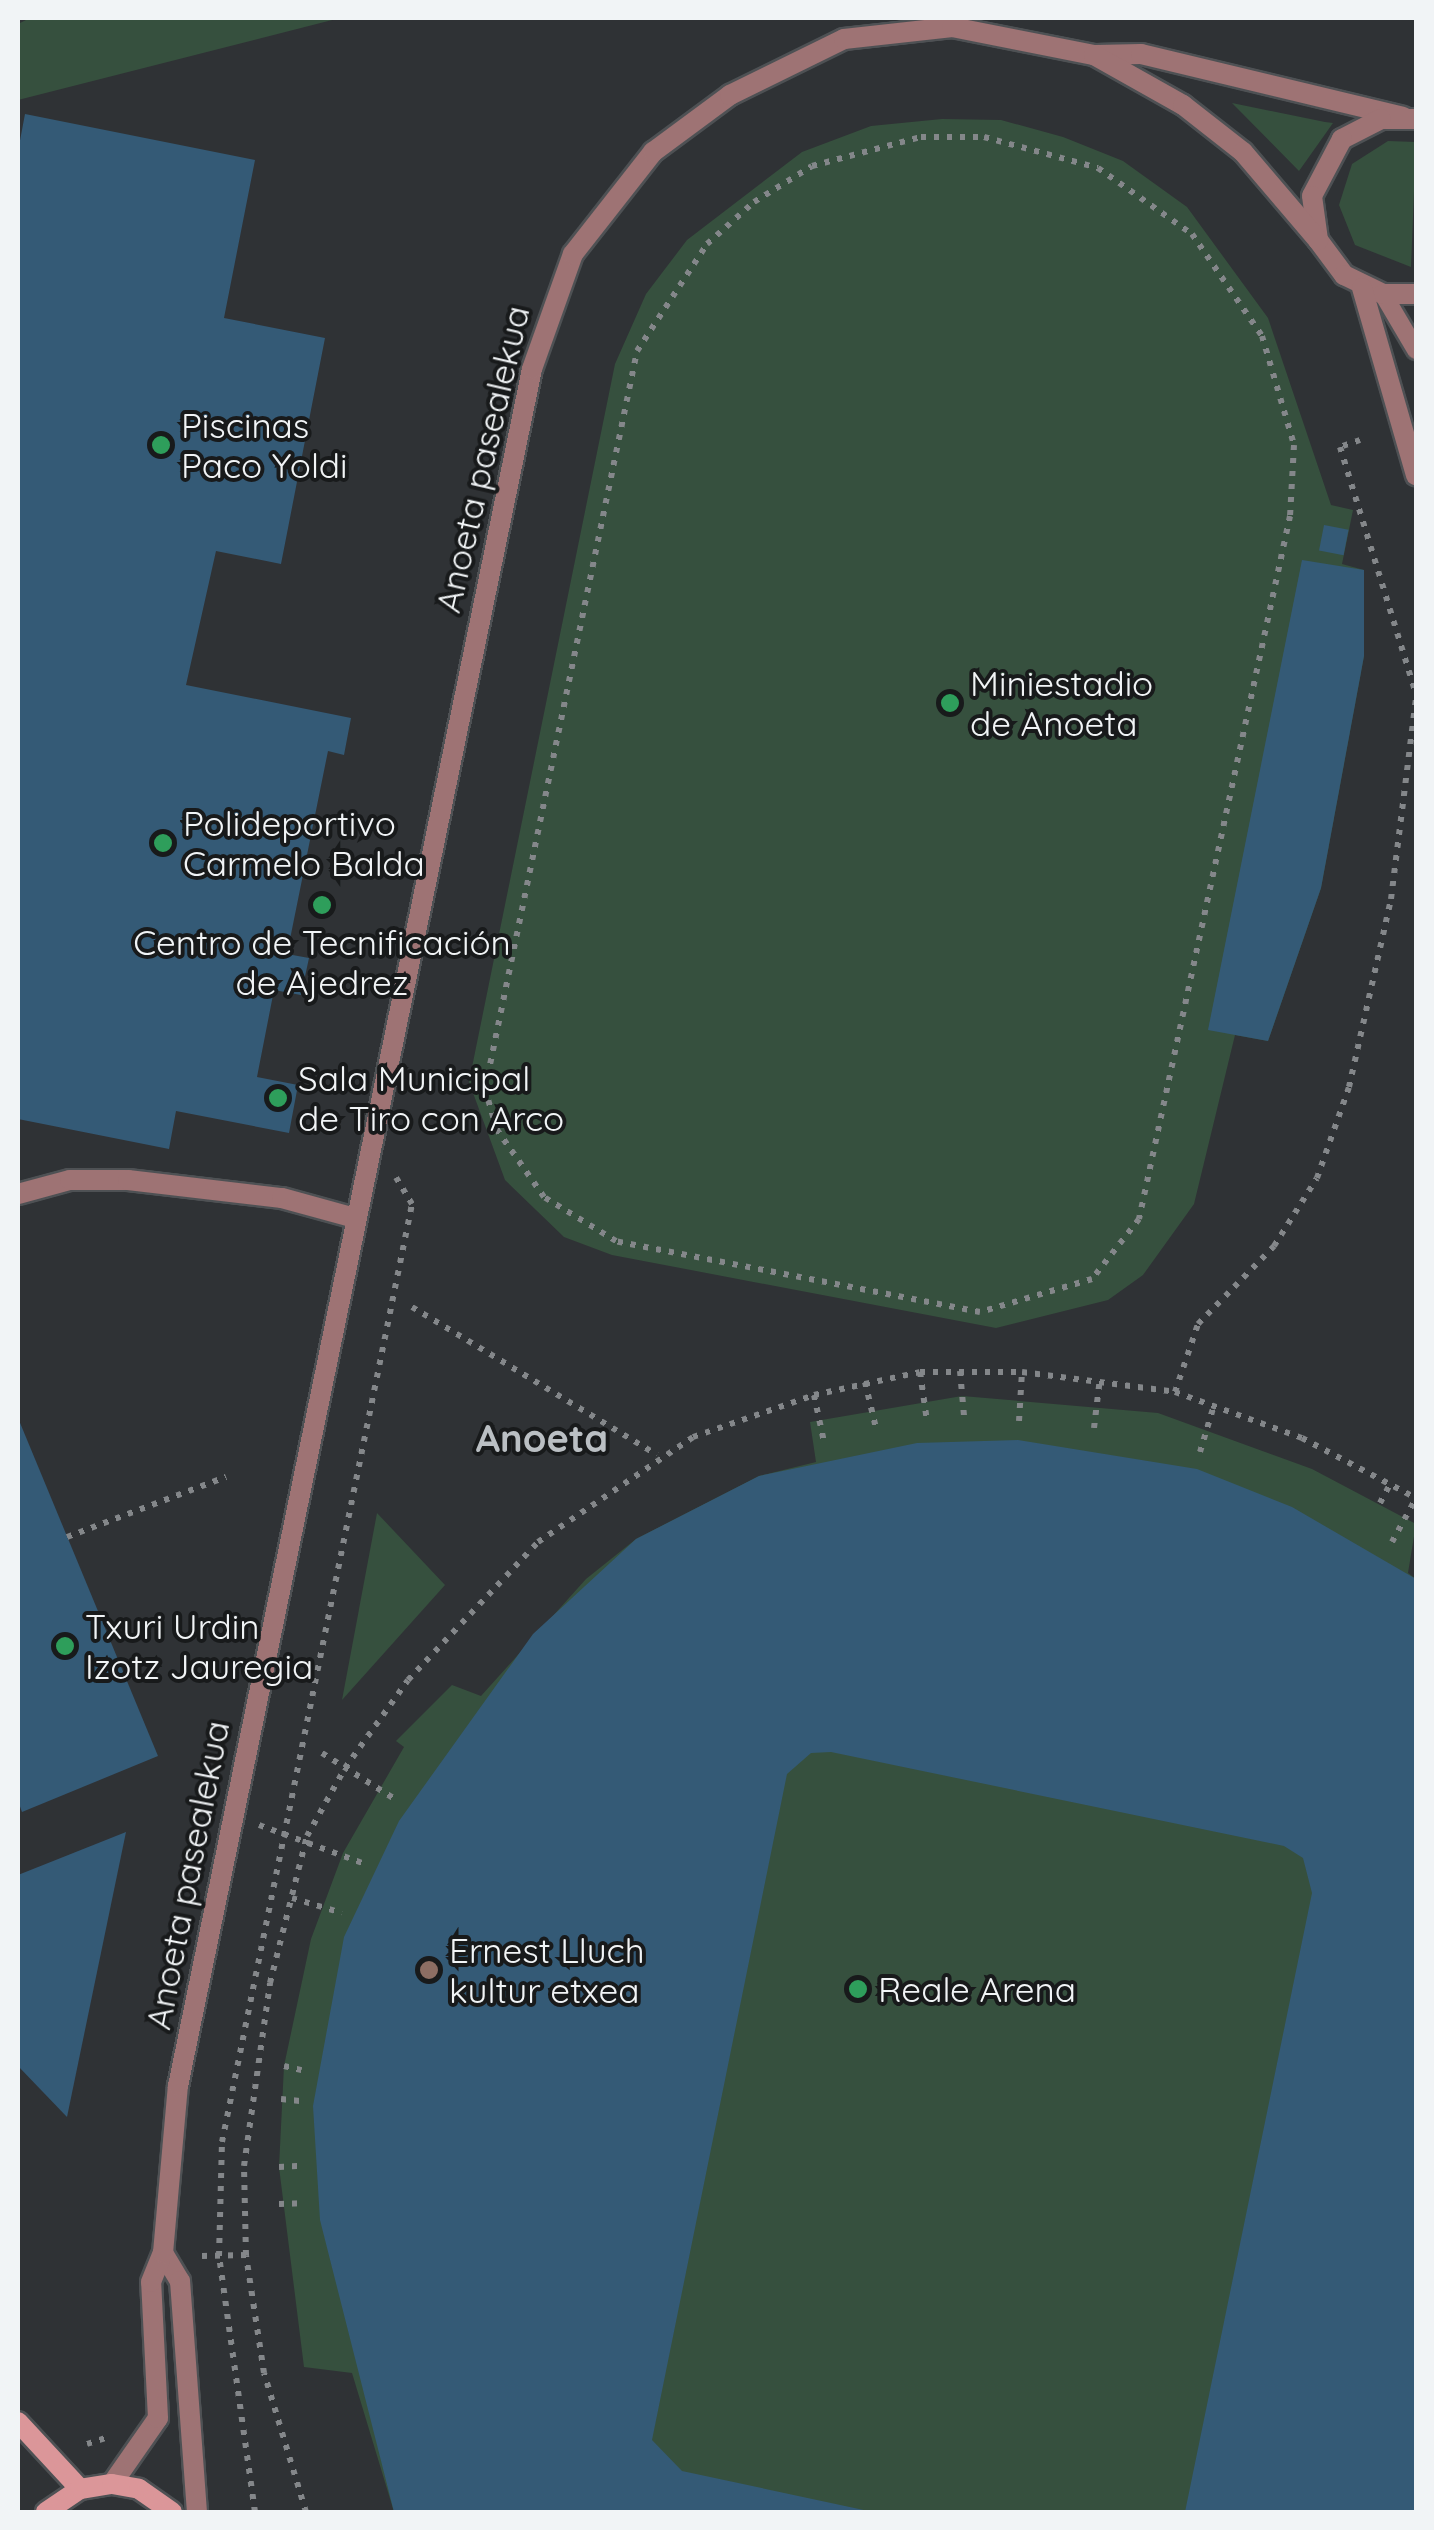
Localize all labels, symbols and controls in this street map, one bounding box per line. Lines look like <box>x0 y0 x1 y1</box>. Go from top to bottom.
street label: Anoeta pasealekua <box>426 302 538 616</box>
place label: Piscinas Paco Yoldi <box>181 404 347 486</box>
marker: Piscinas Paco Yoldi <box>150 434 172 456</box>
place label: Miniestadio de Anoeta <box>970 662 1153 744</box>
marker: Miniestadio de Anoeta <box>939 692 961 714</box>
place label: Polideportivo Carmelo Balda <box>183 802 425 884</box>
marker: Polideportivo Carmelo Balda <box>152 832 174 854</box>
marker: Centro de Tecnificación de Ajedrez <box>311 894 333 916</box>
place label: Centro de Tecnificación de Ajedrez <box>133 921 511 1003</box>
place label: Sala Municipal de Tiro con Arco <box>298 1057 564 1139</box>
marker: Sala Municipal de Tiro con Arco <box>267 1087 289 1109</box>
district label: Anoeta <box>476 1416 608 1462</box>
place label: Txuri Urdin Izotz Jauregia <box>85 1605 313 1687</box>
marker: Txuri Urdin Izotz Jauregia <box>54 1635 76 1657</box>
street label: Anoeta pasealekua <box>136 1717 238 2033</box>
place label: Ernest Lluch kultur etxea <box>449 1929 645 2011</box>
marker: Ernest Lluch kultur etxea <box>418 1959 440 1981</box>
place label: Reale Arena <box>878 1968 1076 2010</box>
marker: Reale Arena <box>847 1978 869 2000</box>

